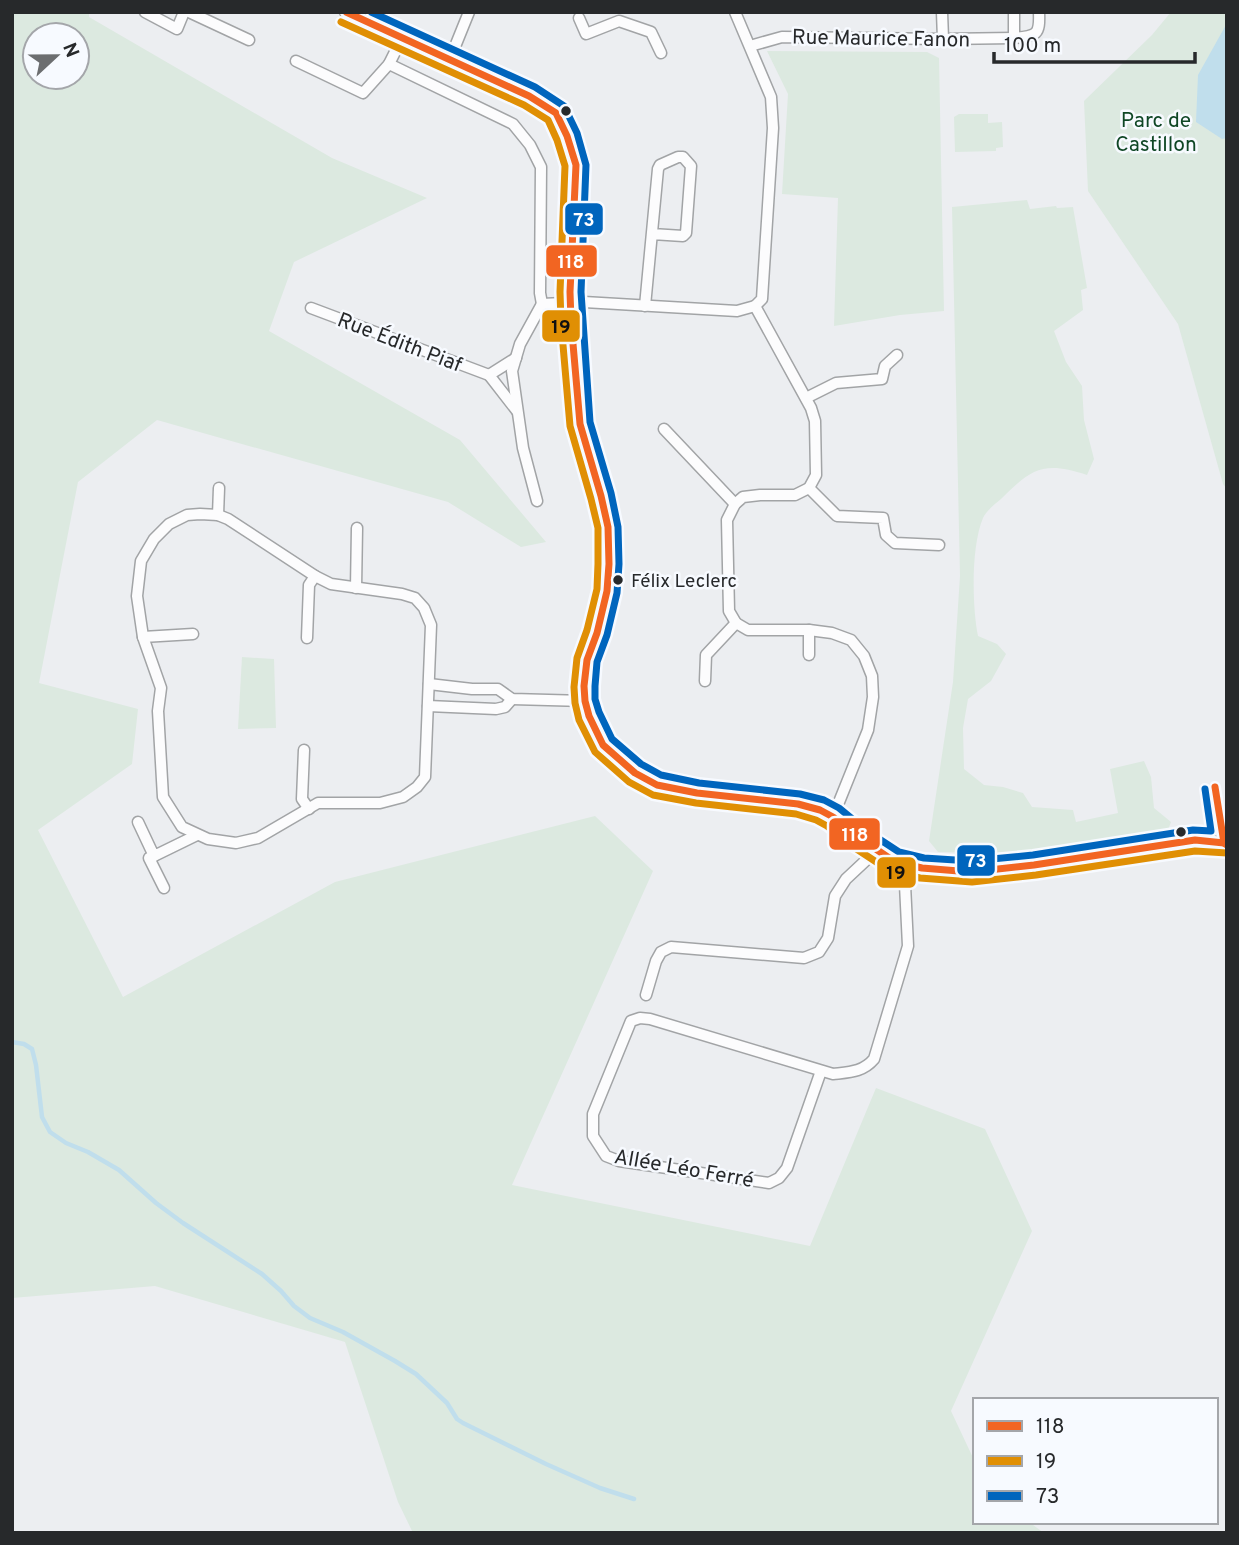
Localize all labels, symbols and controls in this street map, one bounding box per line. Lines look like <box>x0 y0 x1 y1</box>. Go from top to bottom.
north arrow <box>21 21 91 91</box>
scale bar <box>994 21 1195 65</box>
street label: Rue Maurice Fanon <box>792 24 970 55</box>
text: 100 m <box>1004 33 1061 60</box>
text: N <box>56 40 84 61</box>
unlabelled marker <box>559 104 573 118</box>
park label: Parc de Castillon <box>1115 108 1197 159</box>
line badge: 73 <box>564 202 604 236</box>
text: 73 <box>573 209 595 233</box>
line badge: 118 <box>545 244 598 278</box>
text: 118 <box>557 251 585 275</box>
street label: Rue Édith Piaf <box>333 306 466 380</box>
line badge: 19 <box>541 309 581 343</box>
text: 19 <box>551 316 571 340</box>
place label: Félix Leclerc <box>631 570 737 594</box>
marker: Félix Leclerc <box>611 573 625 587</box>
line badge: 118 <box>828 817 881 851</box>
text: 118 <box>841 824 869 848</box>
unlabelled marker <box>1174 825 1188 839</box>
line badge: 73 <box>956 844 996 877</box>
text: 73 <box>965 850 987 874</box>
line badge: 19 <box>876 856 917 889</box>
text: 19 <box>886 862 906 886</box>
street label: Allée Léo Ferré <box>612 1144 756 1195</box>
legend <box>973 1398 1218 1524</box>
text: 118 <box>1036 1414 1065 1441</box>
text: 19 <box>1036 1449 1056 1476</box>
text: 73 <box>1036 1484 1059 1511</box>

